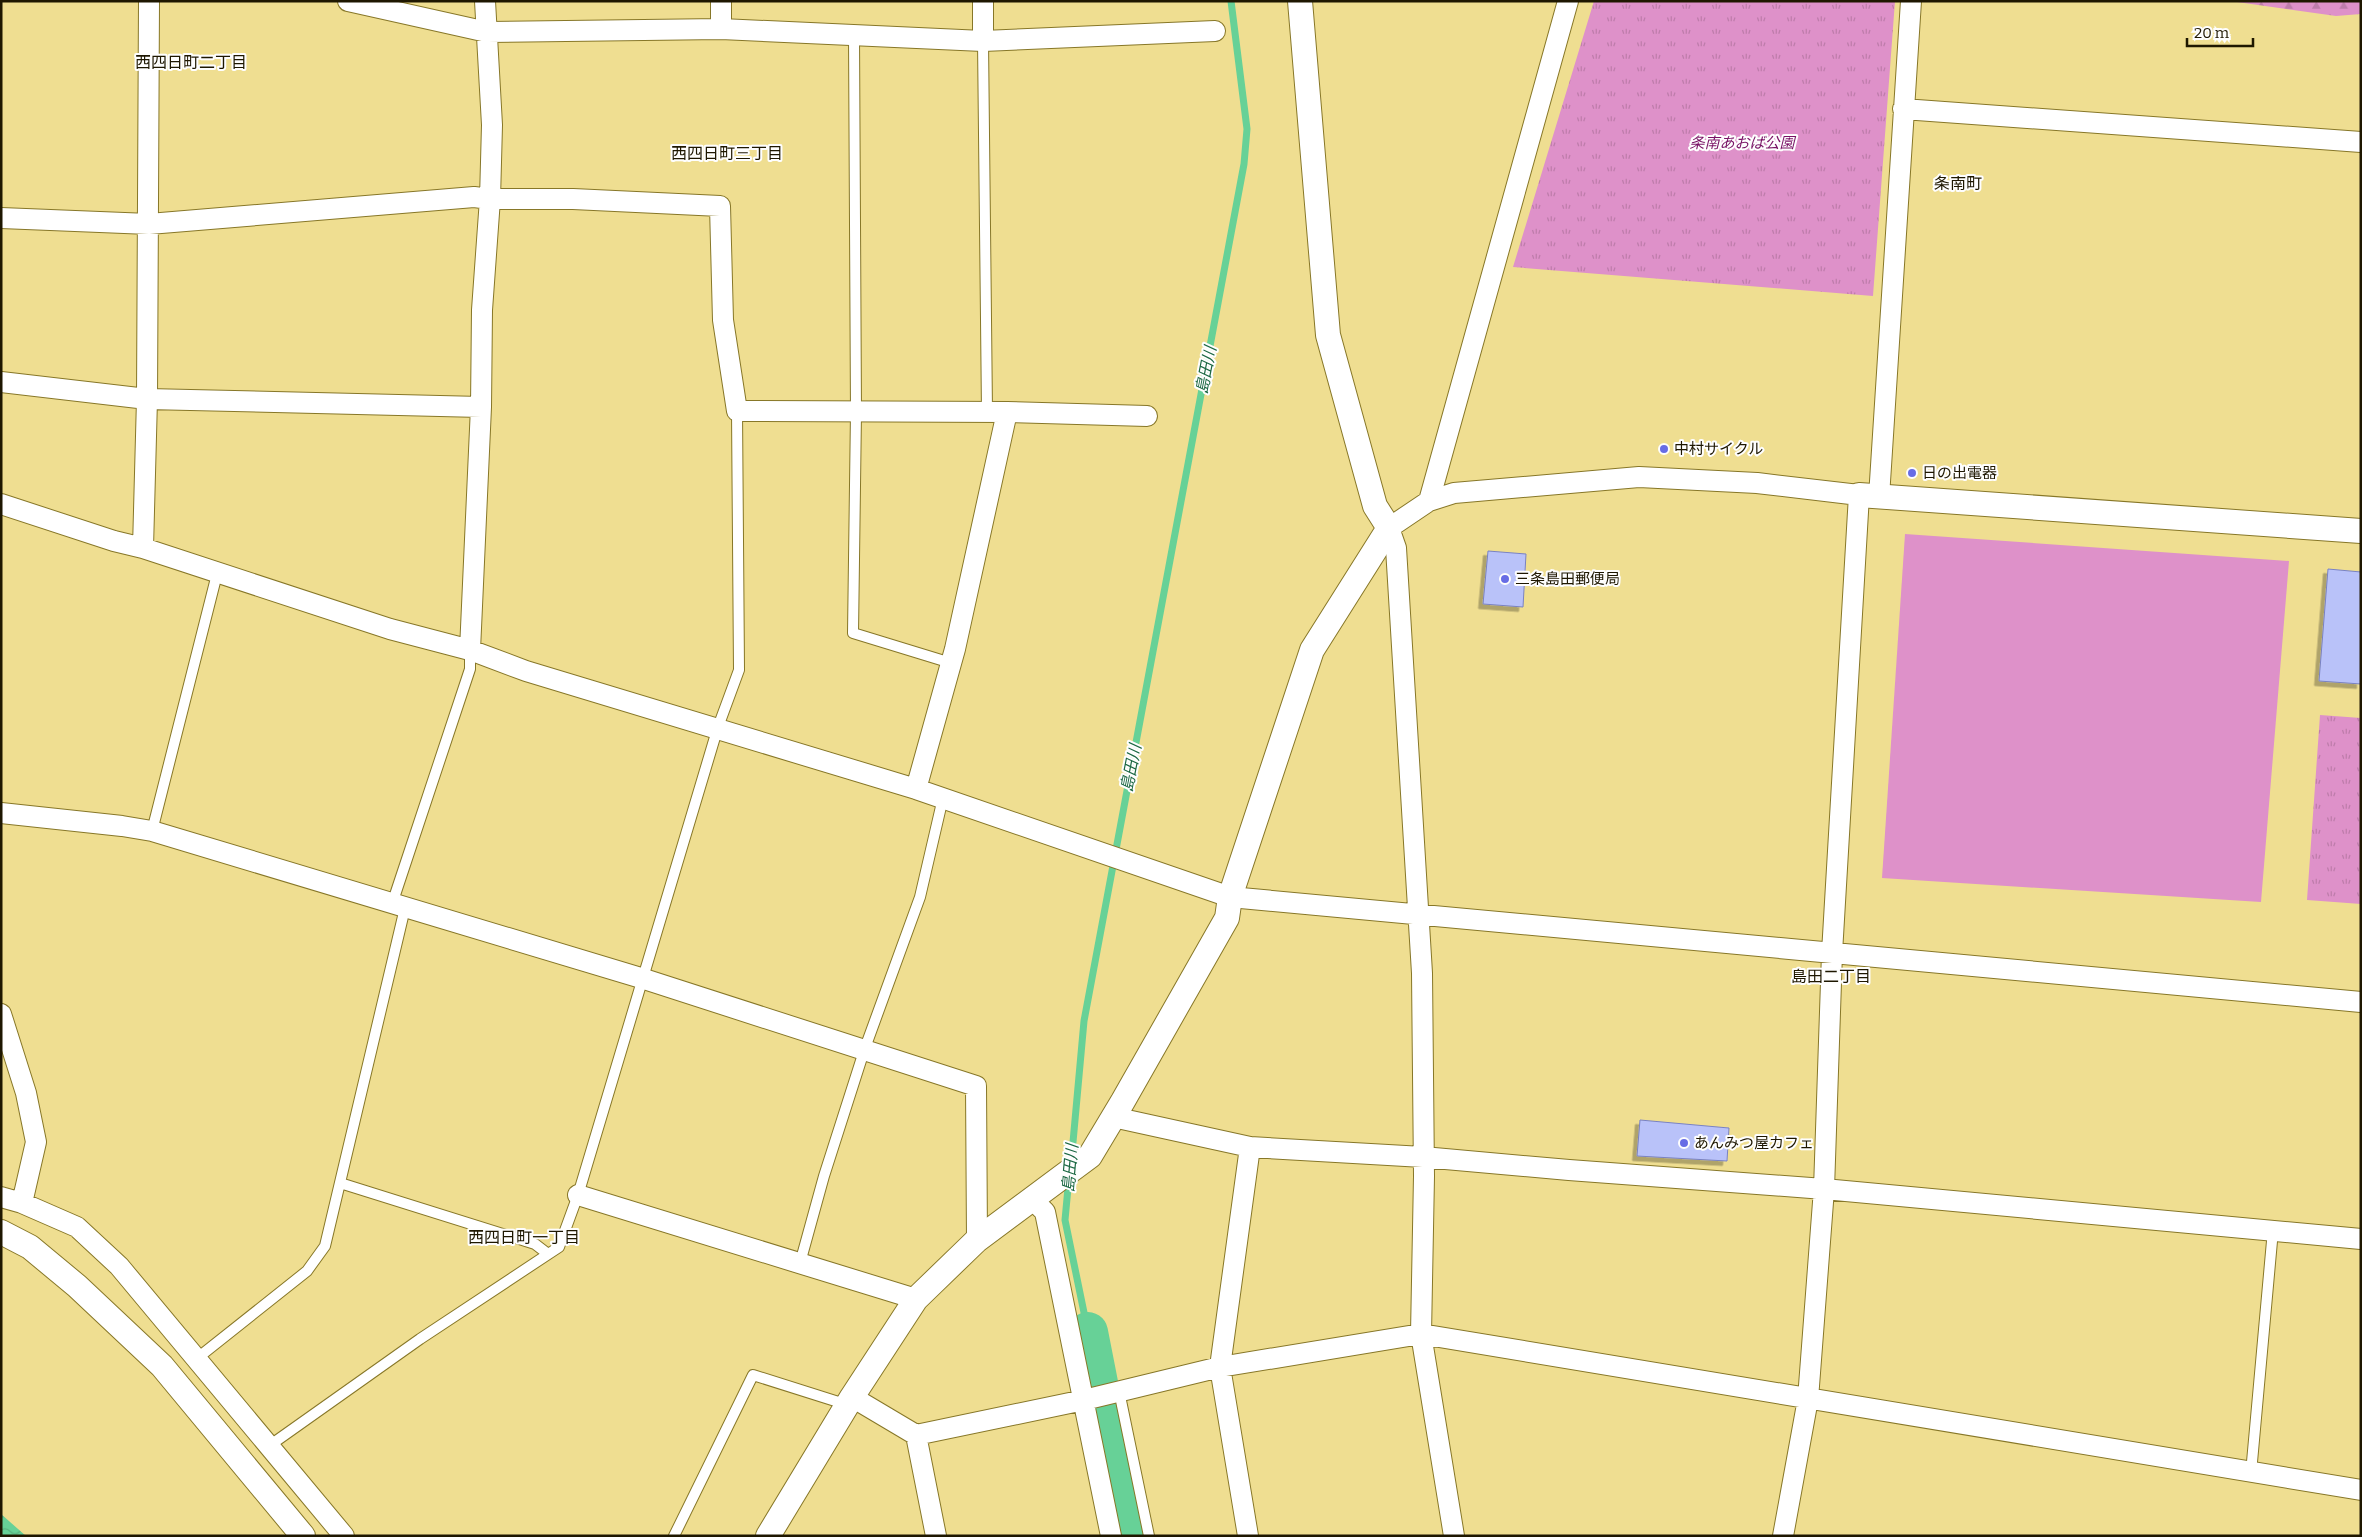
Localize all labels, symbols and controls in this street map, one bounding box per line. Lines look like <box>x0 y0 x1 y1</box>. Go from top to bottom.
scale bar <box>2187 15 2253 47</box>
text: 20 m <box>2194 24 2230 42</box>
district label: 西四日町二丁目 <box>135 53 247 72</box>
park label: 条南あおば公園 <box>1689 134 1796 152</box>
district label: 西四日町三丁目 <box>671 144 783 163</box>
district label: 条南町 <box>1934 174 1982 193</box>
water label: 島田川 <box>1192 343 1220 395</box>
place label: 中村サイクル <box>1674 440 1763 458</box>
marker: 中村サイクル <box>1658 443 1670 455</box>
place label: 日の出電器 <box>1922 464 1997 482</box>
marker: 日の出電器 <box>1906 467 1918 479</box>
place label: 三条島田郵便局 <box>1515 570 1620 588</box>
marker: 三条島田郵便局 <box>1499 573 1511 585</box>
water label: 島田川 <box>1117 741 1145 793</box>
district label: 島田二丁目 <box>1791 967 1871 986</box>
place label: あんみつ屋カフェ <box>1694 1134 1814 1152</box>
marker: あんみつ屋カフェ <box>1678 1137 1690 1149</box>
water label: 島田川 <box>1058 1141 1082 1193</box>
district label: 西四日町一丁目 <box>468 1228 580 1247</box>

